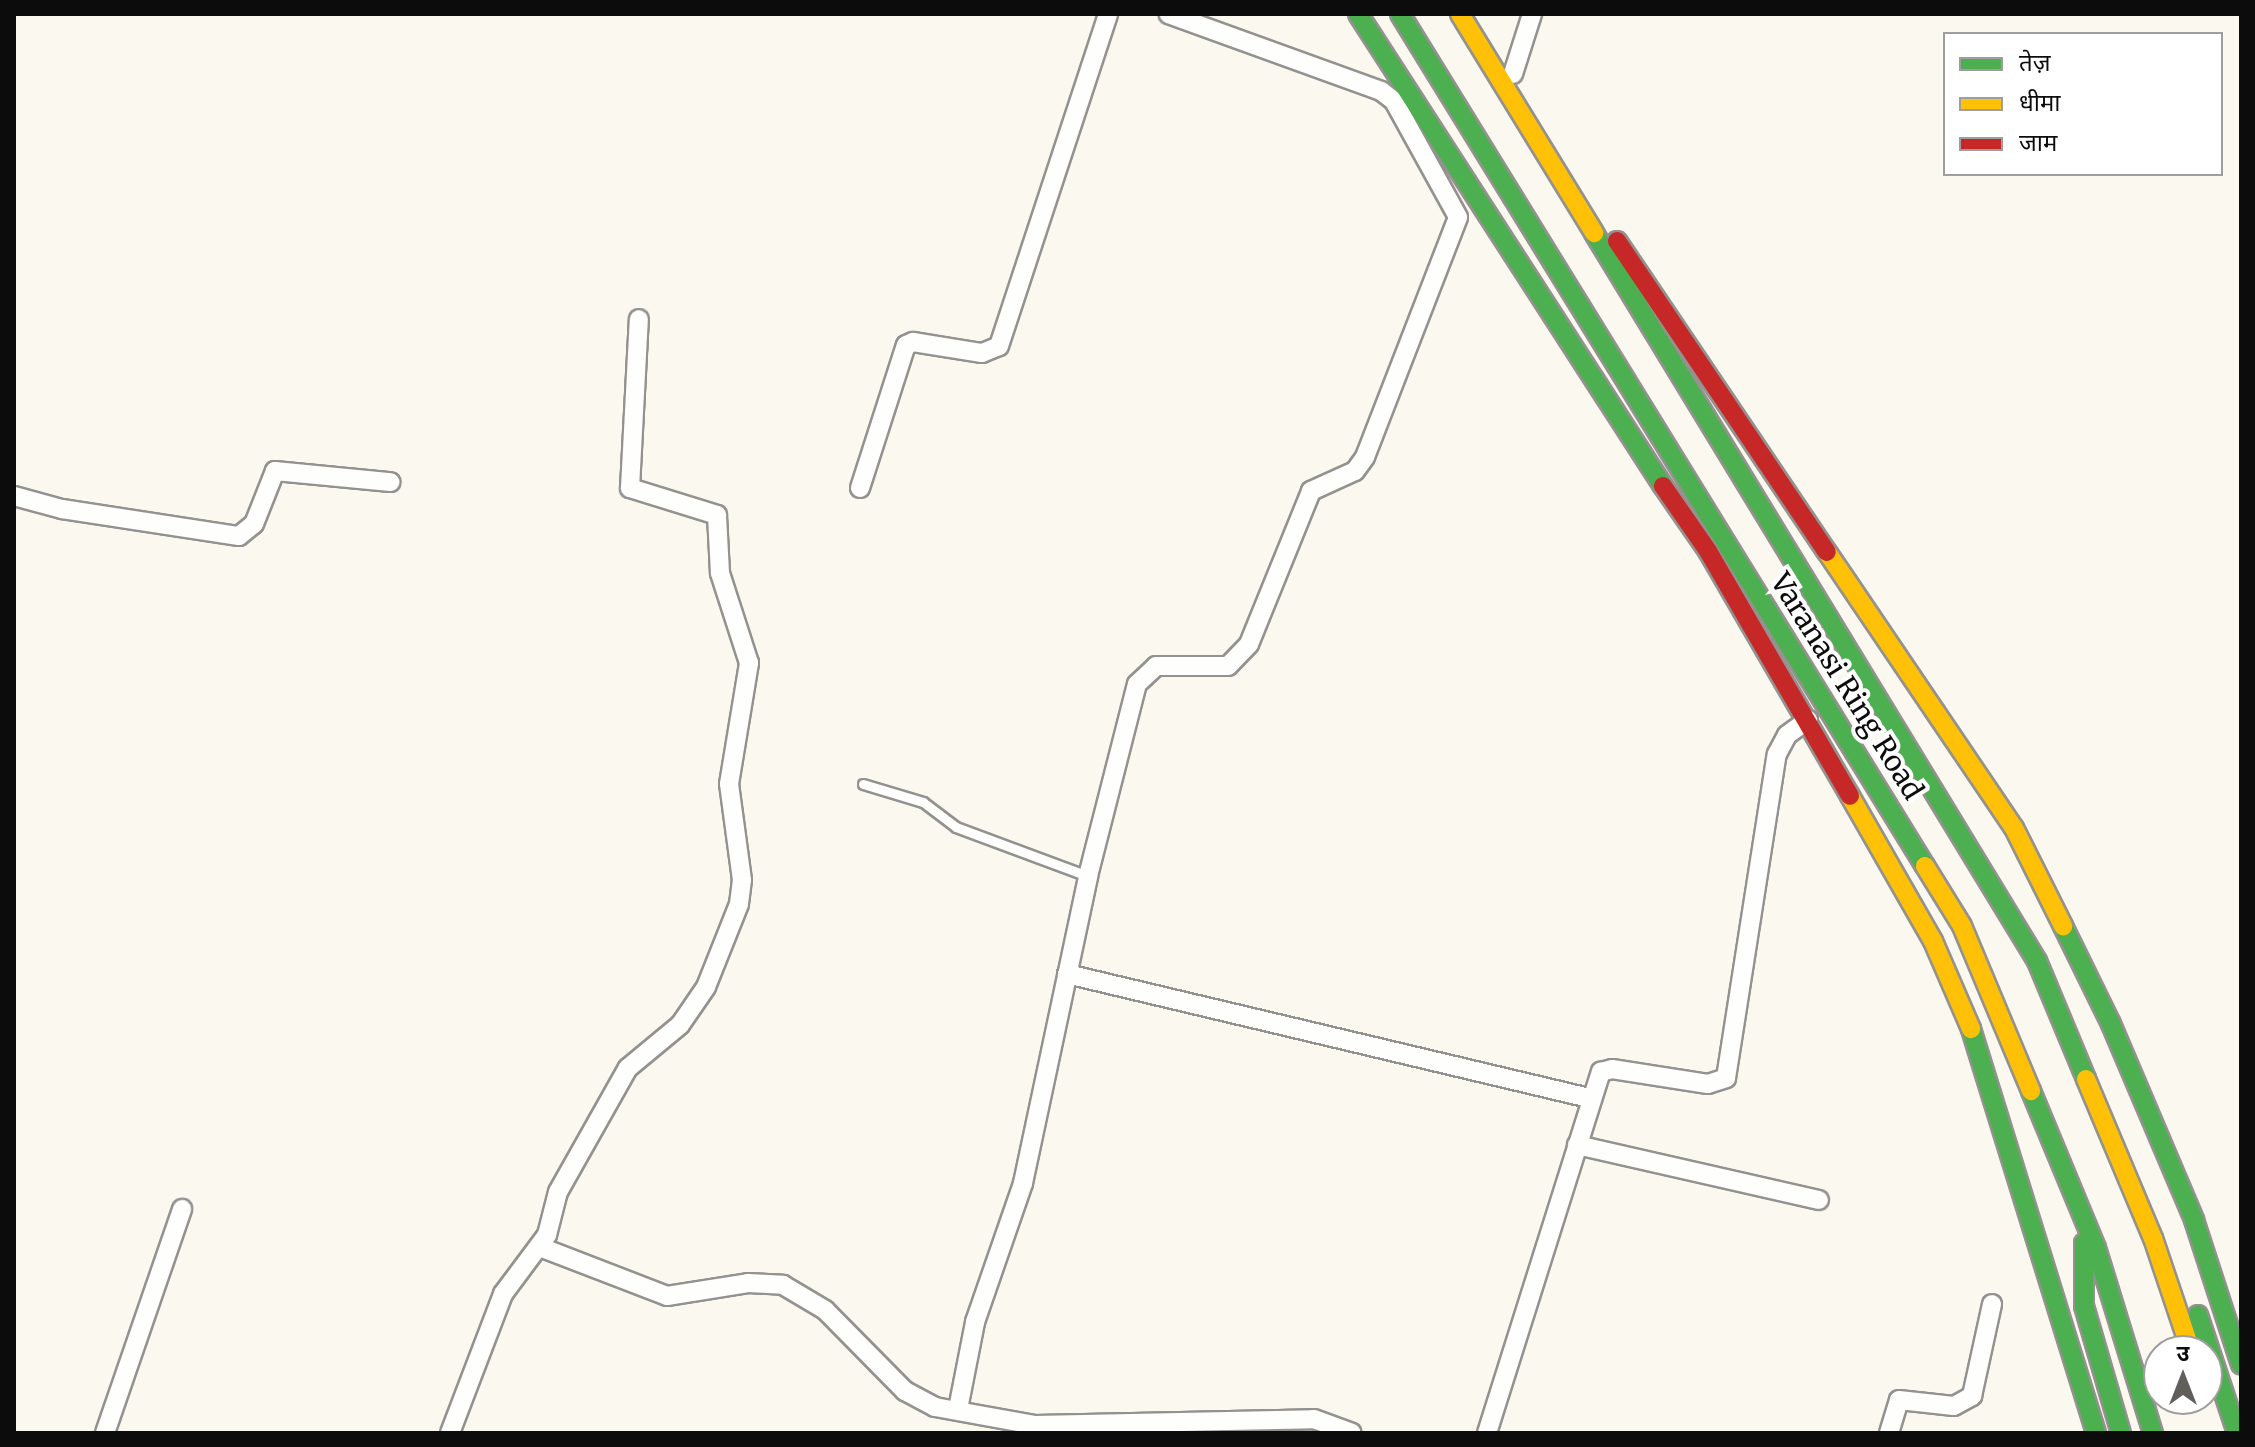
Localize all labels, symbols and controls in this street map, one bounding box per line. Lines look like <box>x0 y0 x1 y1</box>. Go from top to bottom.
legend <box>1943 32 2223 176</box>
text: तेज़ <box>2019 47 2051 78</box>
text: धीमा <box>2019 87 2061 118</box>
text: जाम <box>2019 127 2057 158</box>
street label: Varanasi Ring Road <box>1764 567 1930 805</box>
north arrow <box>2143 1335 2223 1415</box>
text: उ <box>2177 1339 2189 1367</box>

